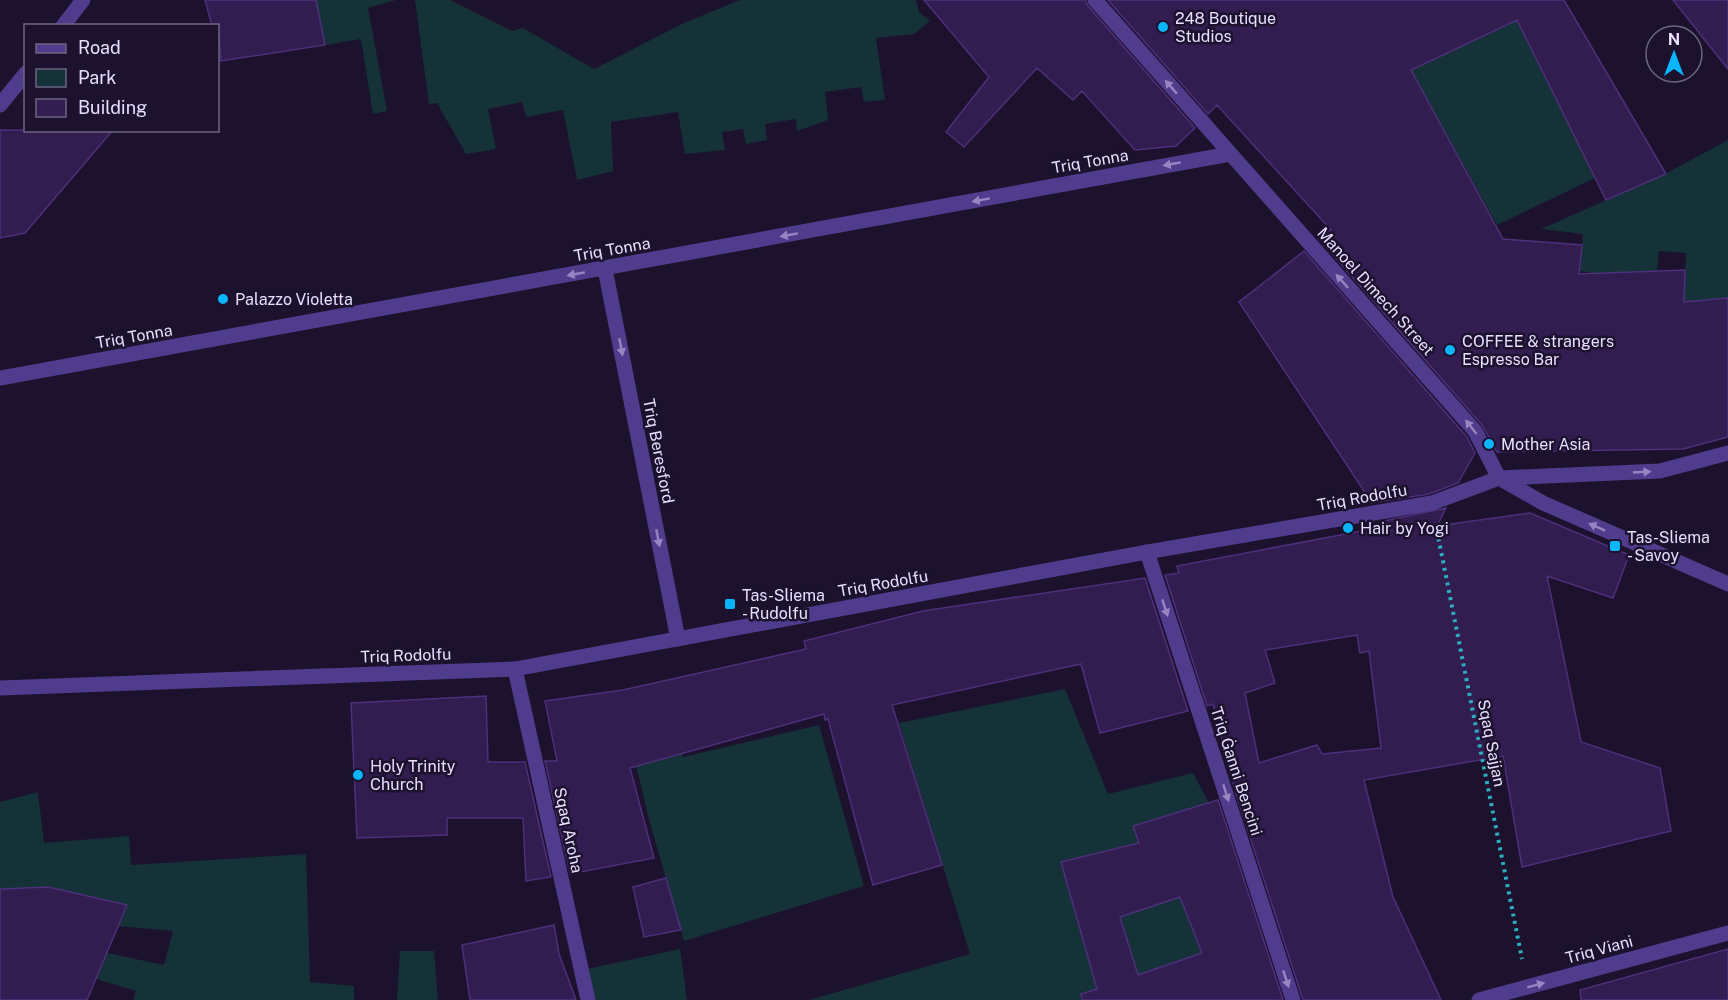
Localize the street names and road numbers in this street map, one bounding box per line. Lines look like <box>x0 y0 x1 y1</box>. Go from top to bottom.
street label: Triq Tonna <box>1050 145 1130 178</box>
street label: Manoel Dimech Street <box>1313 223 1438 359</box>
street label: Triq Tonna <box>572 233 652 266</box>
street label: Triq Tonna <box>94 320 174 353</box>
street label: Triq Beresford <box>639 397 678 505</box>
street label: Triq Rodolfu <box>1316 480 1408 515</box>
street label: Triq Rodolfu <box>837 566 929 601</box>
street label: Triq Rodolfu <box>360 644 452 667</box>
street label: Sqaq Sajjan <box>1474 698 1509 788</box>
street label: Triq Ġanni Bencini <box>1207 704 1267 838</box>
street label: Sqaq Aroha <box>550 786 587 875</box>
street label: Triq Viani <box>1563 931 1635 968</box>

